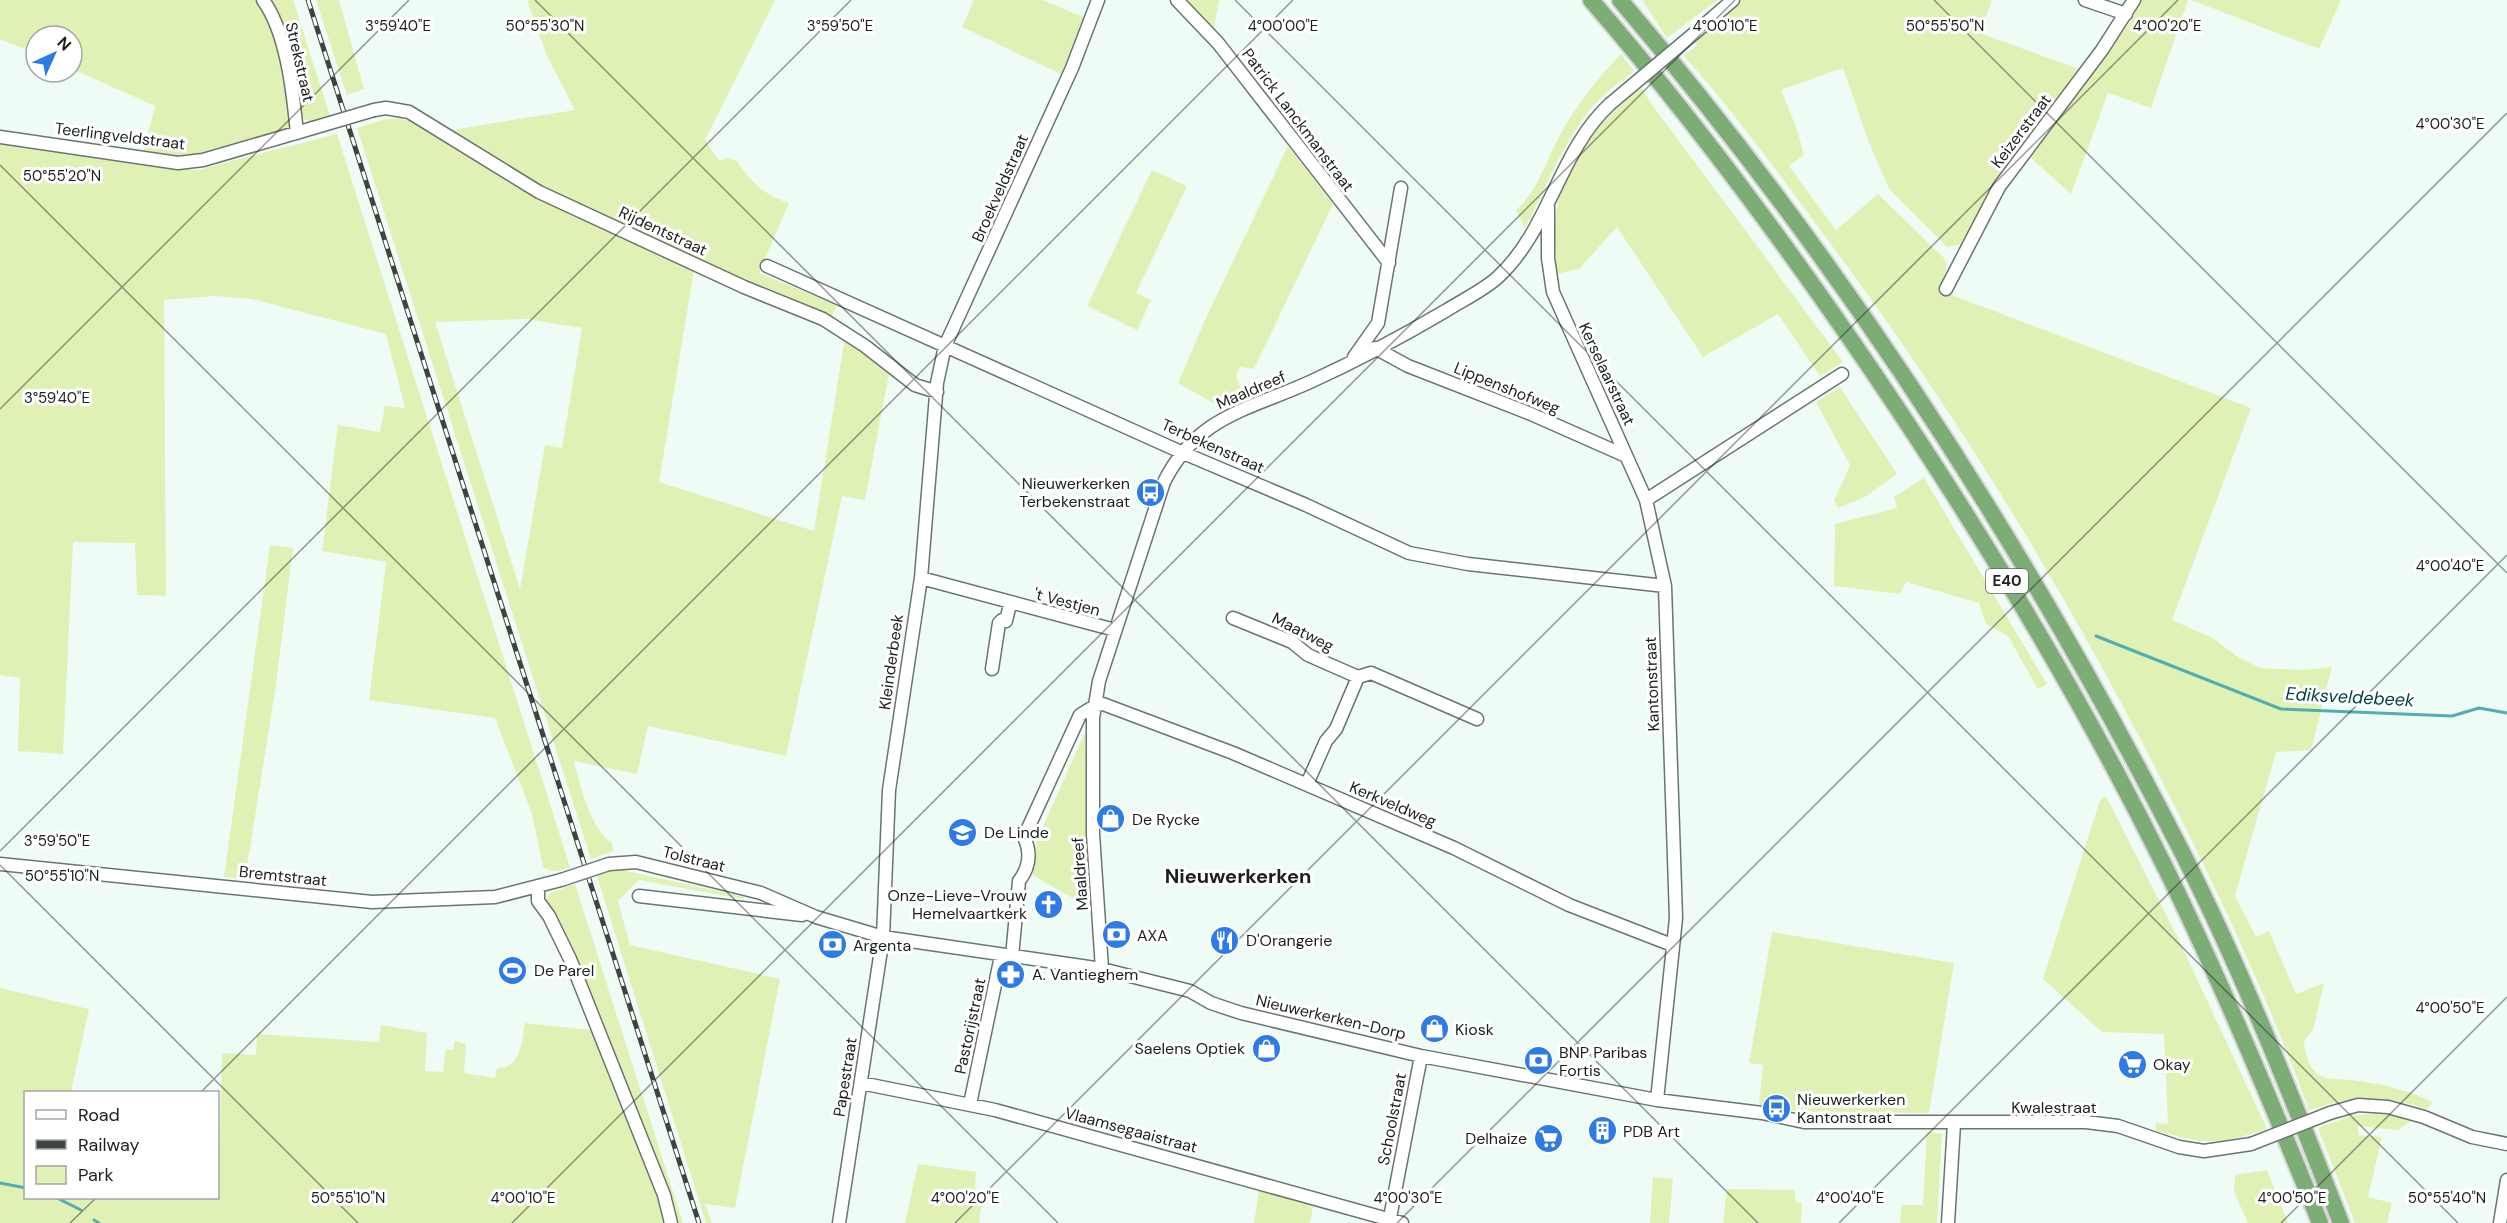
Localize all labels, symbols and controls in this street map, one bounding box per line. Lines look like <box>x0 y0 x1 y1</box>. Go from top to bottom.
text: 3°59'40"E <box>365 16 431 36</box>
text: 50°55'30"N <box>506 16 584 36</box>
text: 3°59'50"E <box>807 16 873 36</box>
text: 4°00'00"E <box>1248 16 1318 36</box>
text: 4°00'10"E <box>1693 16 1757 36</box>
text: 50°55'50"N <box>1906 16 1984 36</box>
text: 4°00'20"E <box>2133 16 2201 36</box>
street label: Strekstraat <box>281 20 319 104</box>
north arrow <box>24 24 84 84</box>
text: N <box>53 32 76 55</box>
street label: Patrick Lanckmanstraat <box>1237 44 1359 196</box>
street label: Keizerstraat <box>1986 90 2056 172</box>
text: 4°00'30"E <box>2415 114 2485 134</box>
street label: Teerlingveldstraat <box>54 118 186 154</box>
street label: Broekveldstraat <box>967 131 1033 245</box>
text: 50°55'20"N <box>23 166 101 186</box>
street label: Rijdentstraat <box>615 201 711 261</box>
street label: Kerselaarstraat <box>1574 319 1640 429</box>
street label: Lippenshofweg <box>1451 357 1563 419</box>
street label: Maaldreef <box>1213 366 1289 414</box>
text: 3°59'40"E <box>24 388 90 408</box>
street label: Terbekenstraat <box>1158 414 1268 478</box>
place label: Nieuwerkerken Terbekenstraat <box>1019 473 1130 512</box>
bus stop icon: Nieuwerkerken Terbekenstraat <box>1135 476 1167 508</box>
text: 4°00'40"E <box>2416 556 2484 576</box>
road number: E40 <box>1986 569 2028 593</box>
street label: 't Vestjen <box>1031 583 1103 621</box>
street label: Maatweg <box>1268 607 1338 657</box>
street label: Kleinderbeek <box>874 613 908 711</box>
street label: Kantonstraat <box>1640 636 1664 732</box>
water label: Ediksveldebeek <box>2285 682 2416 712</box>
street label: Kerkveldweg <box>1346 776 1440 832</box>
shop icon: De Rycke <box>1095 803 1127 835</box>
place label: De Rycke <box>1132 809 1200 830</box>
school or university icon: De Linde <box>947 816 979 848</box>
place label: De Linde <box>984 822 1049 843</box>
text: 3°59'50"E <box>24 831 90 851</box>
street label: Maaldreef <box>1067 837 1093 911</box>
street label: Tolstraat <box>660 841 728 877</box>
street label: Bremtstraat <box>238 861 328 891</box>
district label: Nieuwerkerken <box>1165 863 1311 889</box>
text: 50°55'10"N <box>25 866 99 886</box>
place label: Onze-Lieve-Vrouw Hemelvaartkerk <box>887 885 1027 924</box>
church icon: Onze-Lieve-Vrouw Hemelvaartkerk <box>1032 888 1064 920</box>
bank icon: AXA <box>1100 919 1132 951</box>
restaurant icon: D'Orangerie <box>1209 924 1241 956</box>
place label: AXA <box>1137 925 1168 946</box>
bank icon: Argenta <box>816 929 848 961</box>
place label: D'Orangerie <box>1246 930 1332 951</box>
place label: Argenta <box>853 935 911 956</box>
sports icon: De Parel <box>497 954 529 986</box>
pharmacy icon: A. Vantieghem <box>995 958 1027 990</box>
place label: De Parel <box>534 960 594 981</box>
place label: A. Vantieghem <box>1032 964 1138 985</box>
street label: Pastorijstraat <box>950 976 990 1076</box>
street label: Nieuwerkerken-Dorp <box>1254 990 1408 1044</box>
text: 4°00'50"E <box>2416 998 2484 1018</box>
shop icon: Kiosk <box>1418 1013 1450 1045</box>
place label: Kiosk <box>1455 1019 1494 1040</box>
shop icon: Saelens Optiek <box>1250 1032 1282 1064</box>
street label: Papestraat <box>828 1036 862 1118</box>
place label: Saelens Optiek <box>1134 1038 1245 1059</box>
place label: BNP Paribas Fortis <box>1559 1042 1647 1081</box>
bank icon: BNP Paribas Fortis <box>1522 1045 1554 1077</box>
supermarket icon: Okay <box>2116 1048 2148 1080</box>
place label: Okay <box>2153 1054 2191 1075</box>
street label: Schoolstraat <box>1373 1071 1411 1167</box>
place label: Nieuwerkerken Kantonstraat <box>1797 1089 1905 1128</box>
legend <box>24 1091 219 1199</box>
bus stop icon: Nieuwerkerken Kantonstraat <box>1760 1092 1792 1124</box>
street label: Kwalestraat <box>2011 1097 2097 1118</box>
street label: Vlaamsegaaistraat <box>1062 1102 1200 1158</box>
text: Road <box>78 1103 120 1127</box>
building icon: PDB Art <box>1586 1115 1618 1147</box>
place label: PDB Art <box>1623 1121 1680 1142</box>
supermarket icon: Delhaize <box>1532 1122 1564 1154</box>
place label: Delhaize <box>1465 1128 1527 1149</box>
text: Railway <box>78 1133 140 1157</box>
text: Park <box>78 1163 114 1187</box>
text: 50°55'10"N <box>311 1188 385 1208</box>
text: 4°00'10"E <box>491 1188 555 1208</box>
text: 4°00'20"E <box>931 1188 999 1208</box>
text: 4°00'30"E <box>1373 1188 1443 1208</box>
text: 4°00'40"E <box>1816 1188 1884 1208</box>
text: 4°00'50"E <box>2258 1188 2326 1208</box>
text: 50°55'40"N <box>2408 1188 2486 1208</box>

